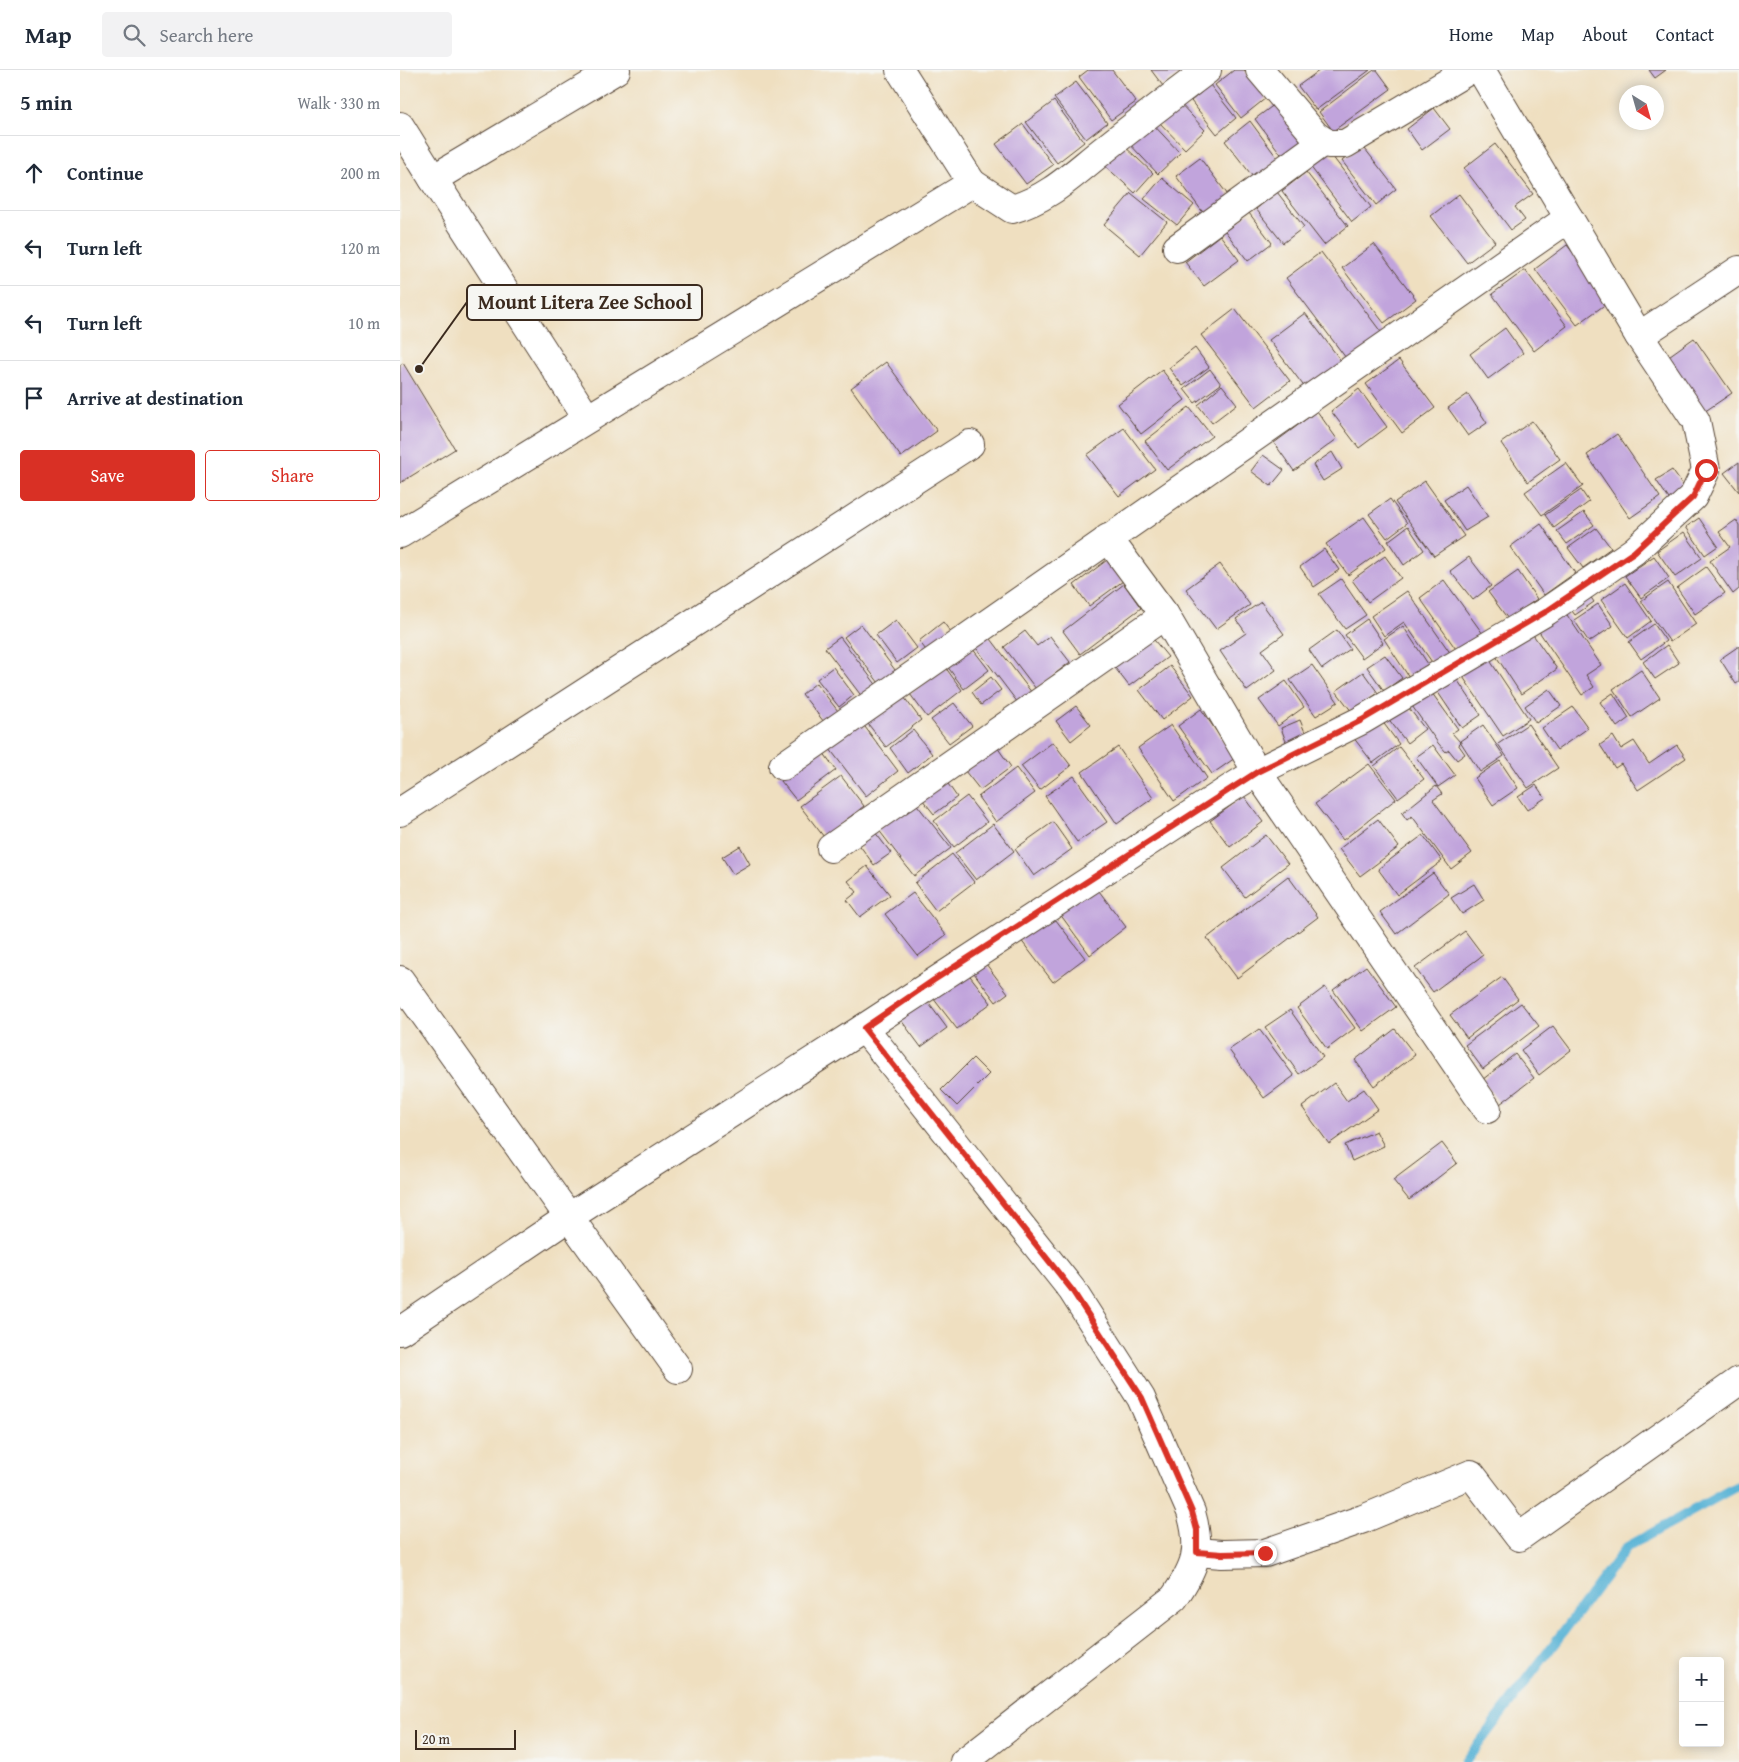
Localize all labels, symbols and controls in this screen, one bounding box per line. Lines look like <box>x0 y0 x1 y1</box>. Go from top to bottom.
search box <box>102 12 452 57</box>
text: Map <box>25 17 72 52</box>
icon: search <box>120 21 148 49</box>
text: Search here <box>160 21 253 49</box>
text: Home <box>1449 21 1493 48</box>
text: Map <box>1521 21 1554 48</box>
text: About <box>1582 21 1628 48</box>
text: Contact <box>1656 21 1714 48</box>
north arrow <box>1619 85 1664 130</box>
text: 5 min <box>20 87 72 118</box>
text: Walk · 330 m <box>297 91 380 115</box>
icon: ahead <box>20 159 48 187</box>
text: Continue <box>67 159 144 187</box>
text: 200 m <box>340 161 380 185</box>
icon: left <box>20 234 48 262</box>
text: Turn left <box>67 234 142 262</box>
text: 120 m <box>340 236 380 260</box>
callout: Mount Litera Zee School <box>467 285 702 320</box>
text: Mount Litera Zee School <box>478 287 692 316</box>
icon: left <box>20 309 48 337</box>
text: Turn left <box>67 309 142 337</box>
text: 10 m <box>348 311 380 335</box>
icon: arrive <box>20 384 48 412</box>
text: Arrive at destination <box>67 384 243 412</box>
button: Save <box>20 450 195 501</box>
button: Share <box>205 450 380 501</box>
route start <box>1695 459 1718 482</box>
route end <box>1254 1542 1277 1565</box>
map controls <box>1679 1657 1724 1747</box>
button: + <box>1679 1657 1724 1702</box>
button: − <box>1679 1702 1724 1747</box>
scale bar <box>415 1727 516 1750</box>
text: 20 m <box>422 1729 450 1749</box>

